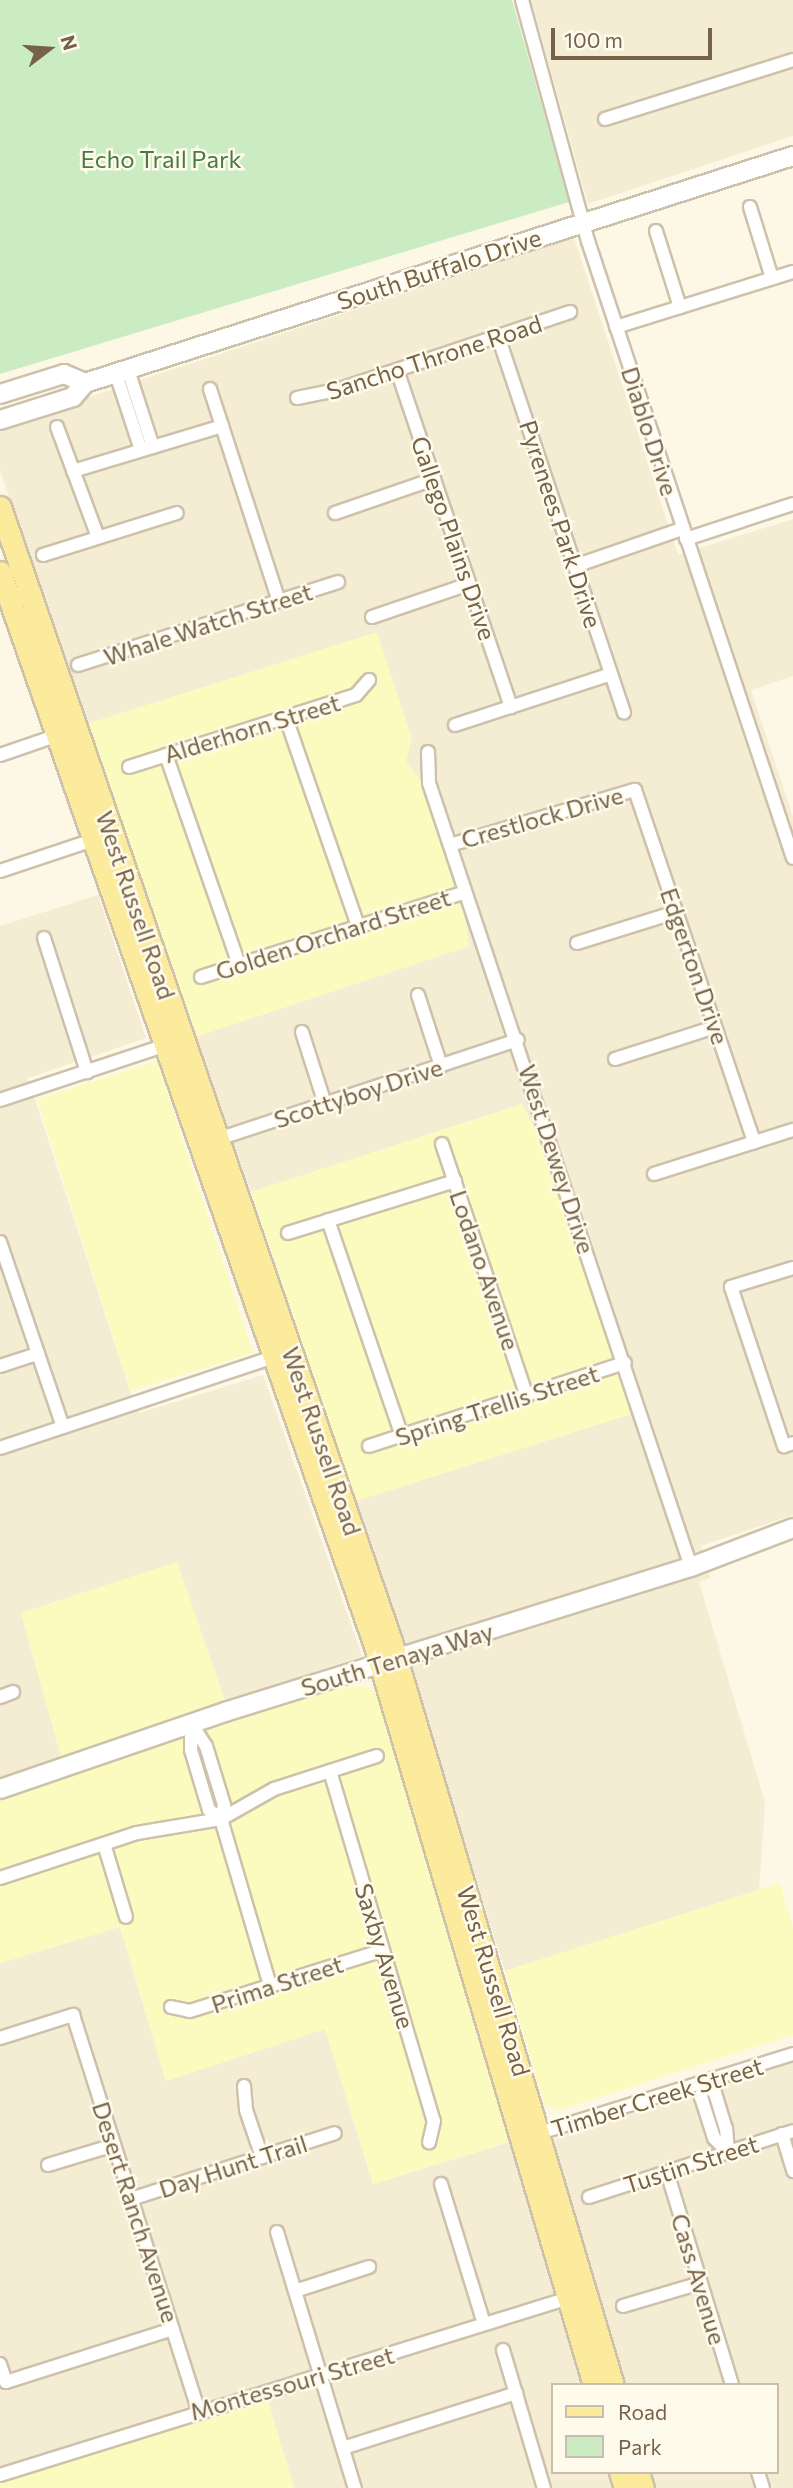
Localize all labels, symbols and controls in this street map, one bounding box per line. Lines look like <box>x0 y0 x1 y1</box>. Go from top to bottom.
north arrow <box>14 14 84 84</box>
scale bar <box>555 14 716 58</box>
text: 100 m <box>564 27 623 52</box>
text: N <box>56 33 83 53</box>
park label: Echo Trail Park <box>80 145 242 173</box>
street label: South Buffalo Drive <box>333 222 545 316</box>
street label: Sancho Throne Road <box>323 309 545 405</box>
street label: Diablo Drive <box>616 363 684 499</box>
street label: Pyrenees Park Drive <box>514 417 608 631</box>
street label: Gallego Plains Drive <box>406 432 502 644</box>
street label: Whale Watch Street <box>100 577 316 671</box>
street label: Alderhorn Street <box>160 688 344 768</box>
street label: Crestlock Drive <box>458 780 626 854</box>
street label: West Russell Road <box>90 807 182 1003</box>
street label: Golden Orchard Street <box>212 882 454 986</box>
street label: Edgerton Drive <box>655 884 735 1048</box>
street label: Scottyboy Drive <box>270 1052 446 1134</box>
street label: West Dewey Drive <box>513 1061 601 1257</box>
street label: Lodano Avenue <box>444 1186 526 1354</box>
street label: West Russell Road <box>276 1343 368 1539</box>
street label: Spring Trellis Street <box>392 1359 602 1451</box>
street label: South Tenaya Way <box>297 1616 497 1702</box>
street label: Saxby Avenue <box>349 1880 421 2032</box>
street label: West Russell Road <box>451 1882 537 2080</box>
street label: Prima Street <box>208 1949 346 2019</box>
street label: Timber Creek Street <box>548 2051 766 2143</box>
street label: Desert Ranch Avenue <box>87 2098 185 2326</box>
street label: Day Hunt Trail <box>155 2128 311 2204</box>
street label: Tustin Street <box>620 2129 762 2199</box>
street label: Cass Avenue <box>665 2210 733 2348</box>
street label: Montessouri Street <box>187 2340 397 2426</box>
legend <box>552 2383 779 2474</box>
text: Road <box>618 2399 667 2424</box>
text: Park <box>618 2434 662 2459</box>

